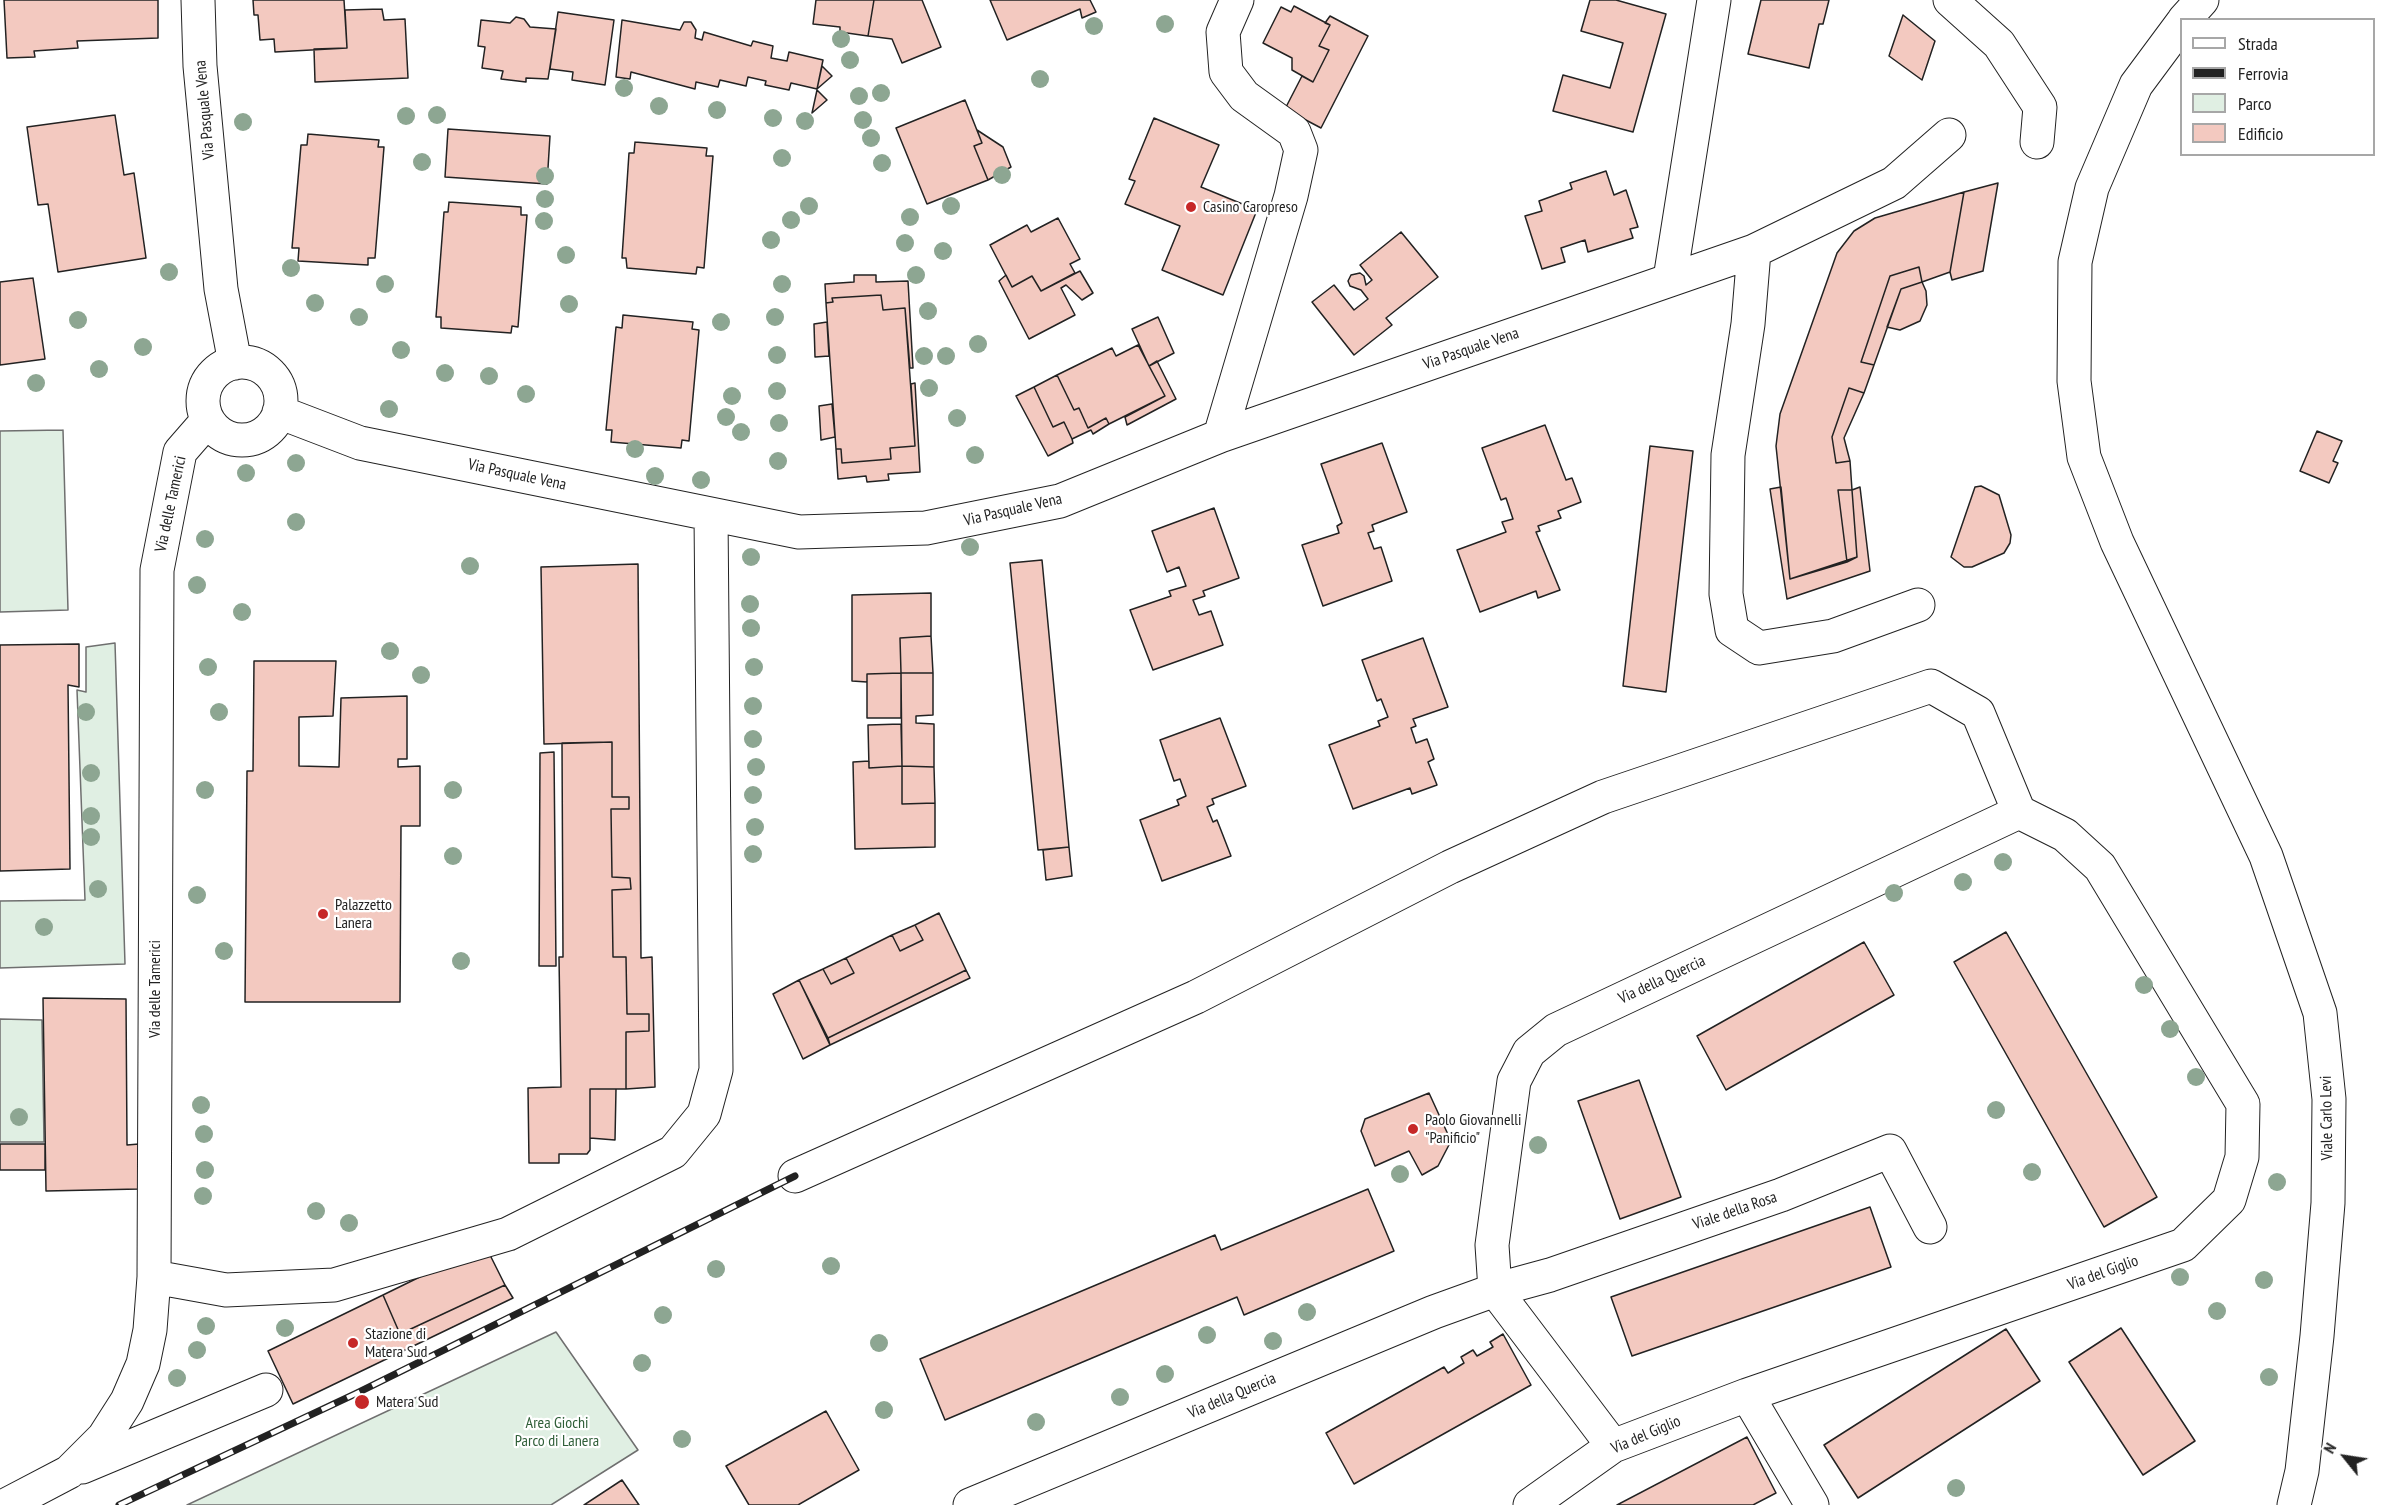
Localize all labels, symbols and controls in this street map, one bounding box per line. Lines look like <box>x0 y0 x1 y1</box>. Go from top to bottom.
legend <box>2180 18 2375 156</box>
text: Strada <box>2238 32 2278 55</box>
street label: Via Pasquale Vena <box>191 59 219 161</box>
text: Ferrovia <box>2238 62 2288 85</box>
text: Parco <box>2238 92 2272 115</box>
text: Edificio <box>2238 122 2283 145</box>
place label: Casino Caropreso <box>1203 197 1298 217</box>
marker: Casino Caropreso <box>1184 200 1198 214</box>
street label: Via Pasquale Vena <box>1421 324 1521 374</box>
street label: Via delle Tamerici <box>151 454 191 554</box>
street label: Via Pasquale Vena <box>466 455 568 495</box>
street label: Via Pasquale Vena <box>962 489 1064 531</box>
place label: Palazzetto Lanera <box>335 895 392 933</box>
marker: Palazzetto Lanera <box>316 907 330 921</box>
street label: Via delle Tamerici <box>145 940 165 1038</box>
street label: Via della Quercia <box>1615 951 1709 1009</box>
street label: Viale Carlo Levi <box>2317 1075 2337 1161</box>
place label: Paolo Giovannelli "Panificio" <box>1425 1110 1521 1148</box>
marker: Paolo Giovannelli "Panificio" <box>1406 1122 1420 1136</box>
street label: Viale della Rosa <box>1690 1188 1780 1234</box>
street label: Via del Giglio <box>2065 1251 2141 1295</box>
place label: Stazione di Matera Sud <box>365 1324 427 1362</box>
marker: Stazione di Matera Sud <box>346 1336 360 1350</box>
street label: Via della Quercia <box>1185 1369 1279 1423</box>
place label: Matera Sud <box>376 1392 438 1412</box>
marker: Matera Sud <box>353 1393 371 1411</box>
street label: Via del Giglio <box>1608 1412 1684 1458</box>
park label: Area Giochi Parco di Lanera <box>515 1413 599 1451</box>
north arrow <box>2315 1427 2375 1487</box>
text: N <box>2319 1439 2340 1457</box>

